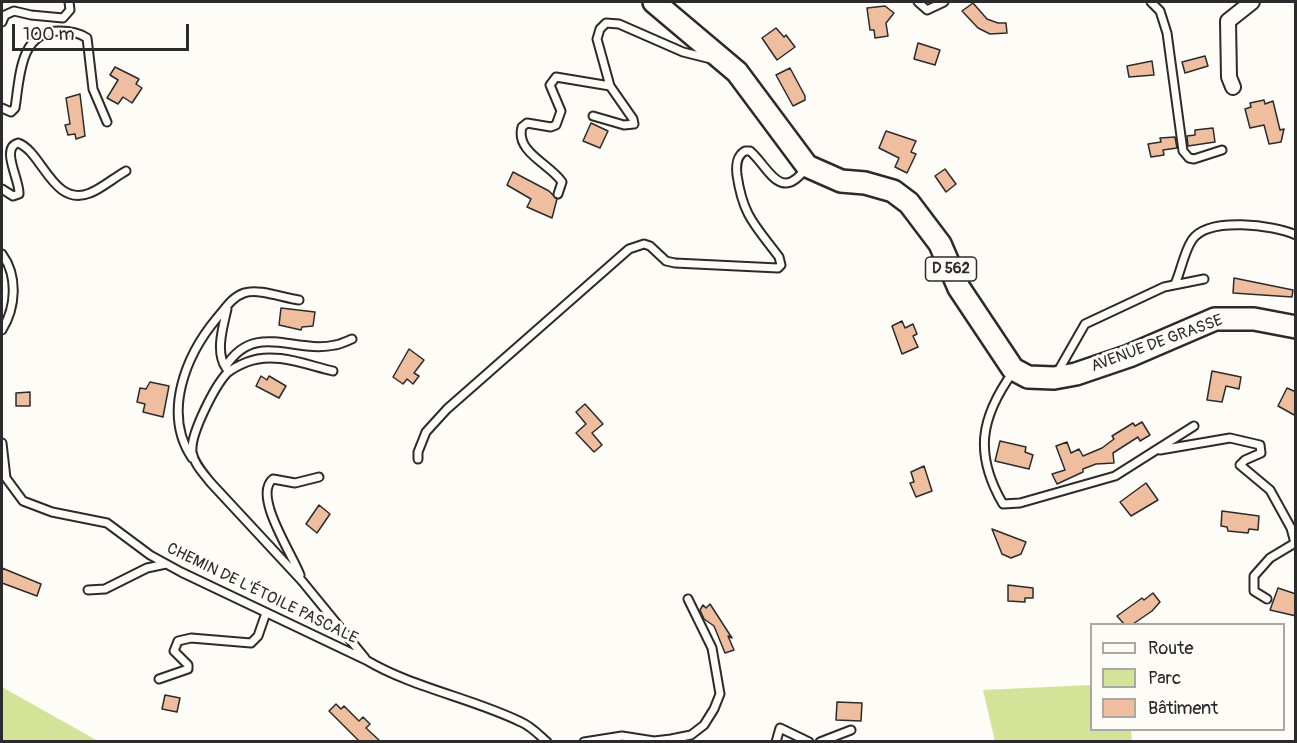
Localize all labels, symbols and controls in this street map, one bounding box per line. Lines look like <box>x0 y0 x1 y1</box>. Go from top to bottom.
scale bar <box>15 12 192 50</box>
text: 100 m <box>23 23 75 46</box>
road number: D 562 <box>926 257 976 281</box>
street label: AVENUE DE GRASSE <box>1089 311 1225 377</box>
street label: CHEMIN DE L'ÉTOILE PASCALE <box>163 539 361 649</box>
legend <box>1090 623 1285 731</box>
text: Route <box>1148 637 1193 660</box>
text: Parc <box>1148 667 1181 690</box>
text: Bâtiment <box>1148 697 1218 720</box>

